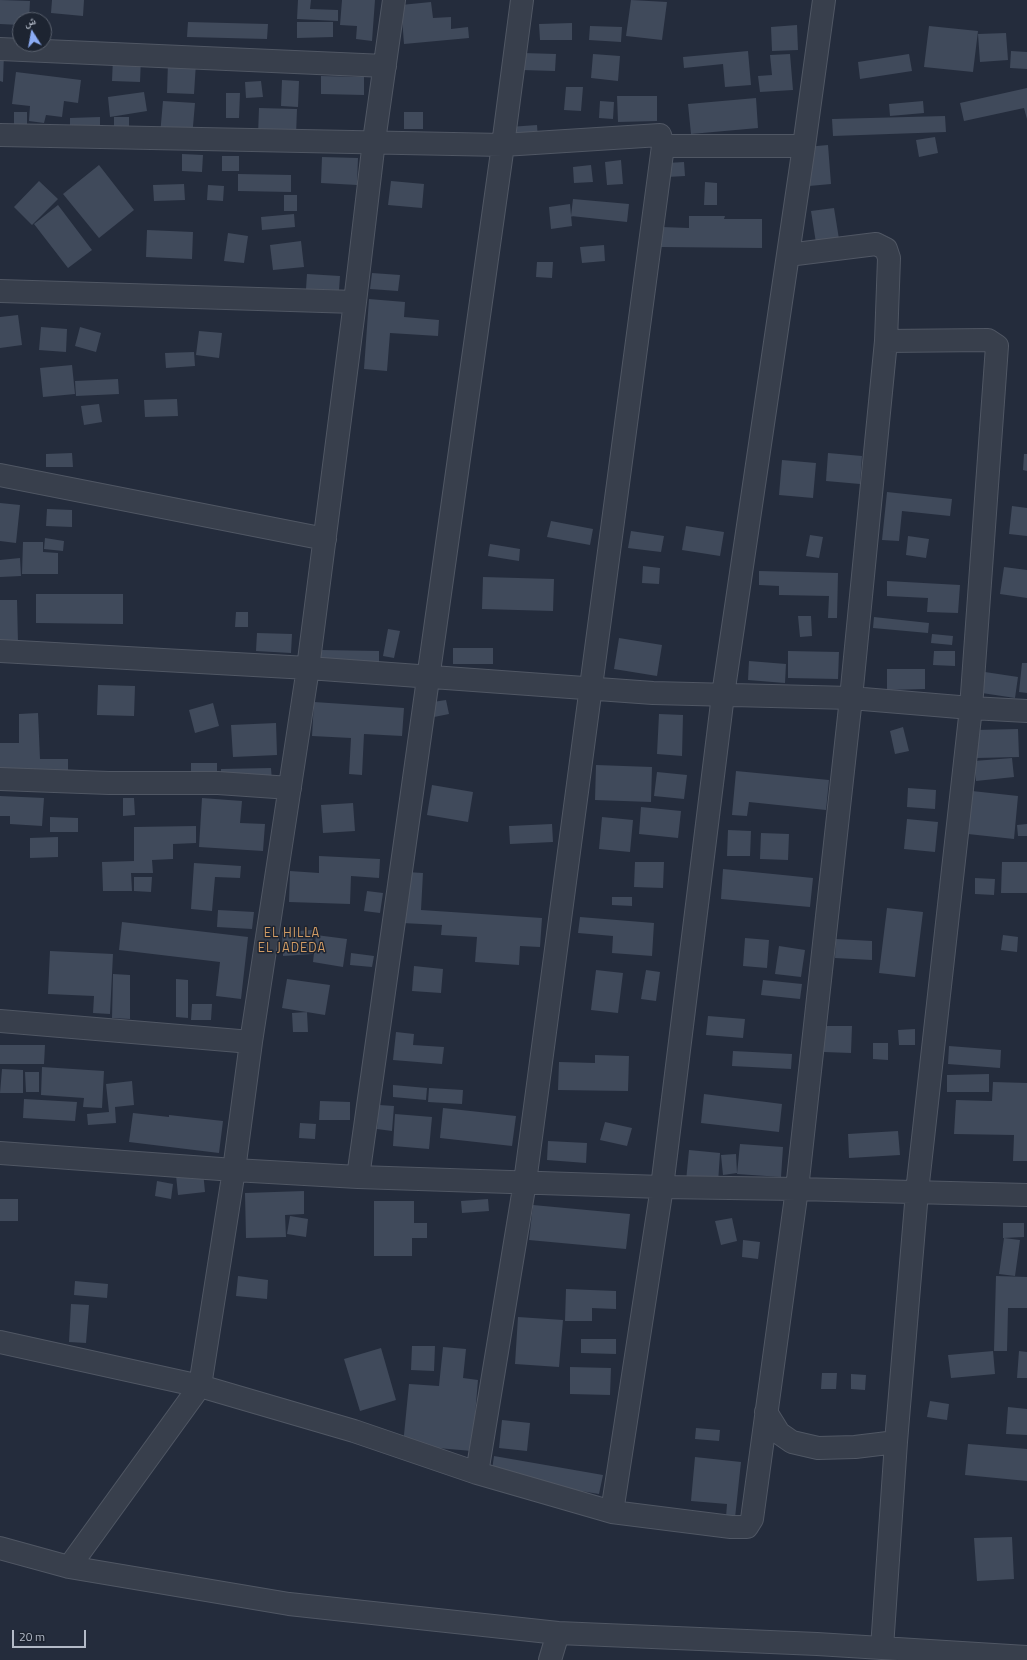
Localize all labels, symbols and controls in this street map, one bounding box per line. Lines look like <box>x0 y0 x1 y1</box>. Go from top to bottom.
north arrow <box>12 12 52 52</box>
text: ش <box>23 12 37 30</box>
district label: EL HILLA EL JADEDA <box>258 926 326 957</box>
scale bar <box>14 1622 88 1648</box>
text: 20 m <box>19 1627 45 1646</box>

